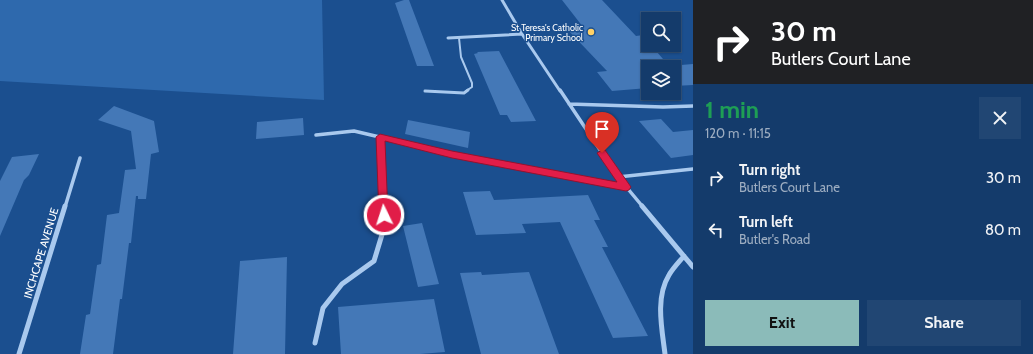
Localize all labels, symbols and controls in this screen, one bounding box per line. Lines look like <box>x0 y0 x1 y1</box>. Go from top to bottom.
map controls <box>641 12 681 100</box>
button: search <box>641 12 681 52</box>
text: 30 m <box>771 14 837 48</box>
icon: right <box>705 16 757 68</box>
place label: St Teresa's Catholic Primary School <box>511 22 584 43</box>
marker: St Teresa's Catholic Primary School <box>586 27 596 37</box>
text: Butlers Court Lane <box>771 48 911 70</box>
button: layers <box>641 60 681 100</box>
text: 1 min <box>705 95 759 124</box>
button: close <box>979 97 1021 139</box>
pin <box>585 112 619 153</box>
icon: arrive <box>591 118 613 140</box>
text: 120 m · 11:15 <box>705 125 771 141</box>
text: Turn right <box>739 161 800 179</box>
icon: right <box>705 167 727 189</box>
text: 30 m <box>986 169 1021 187</box>
text: Butlers Court Lane <box>739 179 840 195</box>
position arrow <box>363 194 405 236</box>
street label: INCHCAPE AVENUE <box>21 206 61 300</box>
text: Turn left <box>739 213 793 231</box>
icon: left <box>705 219 727 241</box>
text: 80 m <box>985 221 1021 239</box>
text: Butler's Road <box>739 231 810 247</box>
button: Exit <box>705 300 859 346</box>
button: Share <box>867 300 1021 346</box>

